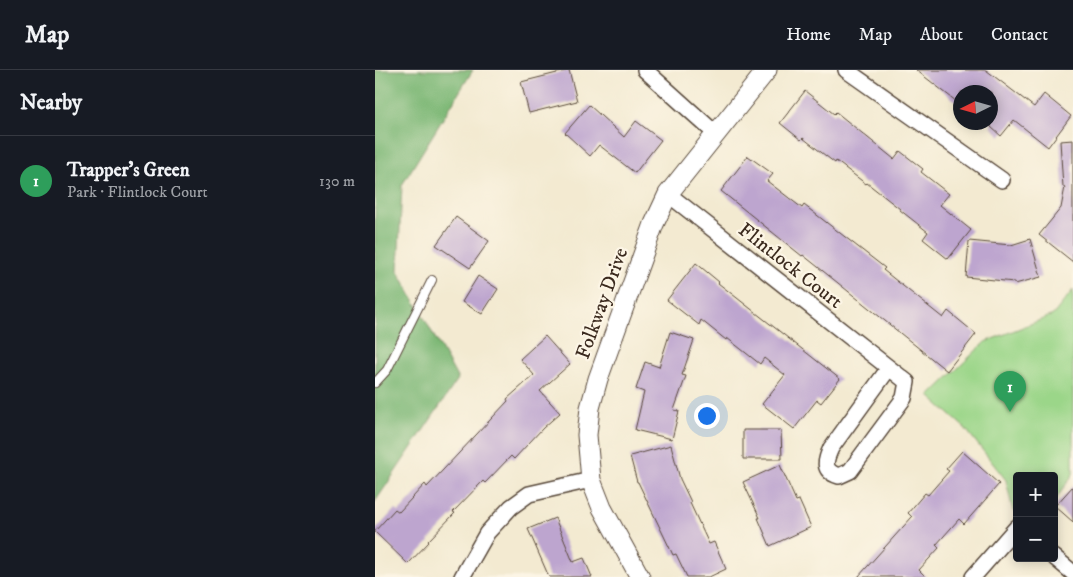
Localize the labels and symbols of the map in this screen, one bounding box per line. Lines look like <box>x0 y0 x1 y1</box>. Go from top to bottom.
north arrow <box>953 85 998 130</box>
street label: Flintlock Court <box>733 218 847 315</box>
street label: Folkway Drive <box>571 244 634 363</box>
pin: 1 <box>994 371 1026 412</box>
your location <box>694 403 720 429</box>

